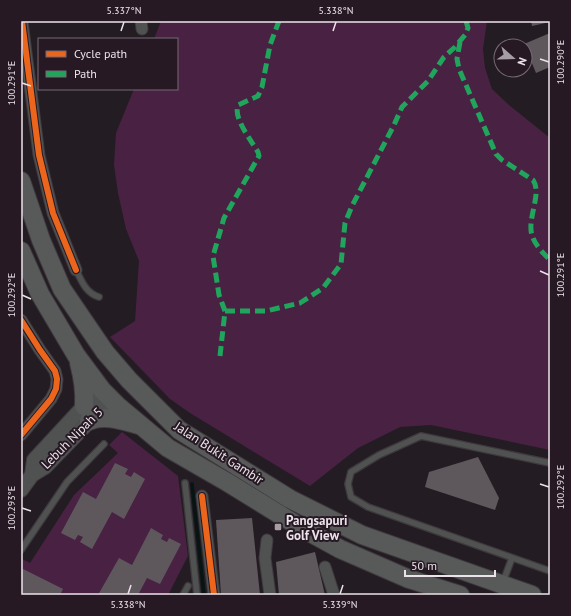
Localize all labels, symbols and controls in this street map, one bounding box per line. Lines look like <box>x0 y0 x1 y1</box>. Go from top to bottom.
text: 5.337°N <box>107 4 141 17</box>
text: 5.338°N <box>319 4 353 17</box>
legend <box>38 38 178 90</box>
north arrow <box>493 38 533 78</box>
text: 100.290°E <box>554 40 567 84</box>
text: Cycle path <box>74 46 127 61</box>
text: N <box>515 56 530 67</box>
text: 100.291°E <box>5 61 18 105</box>
text: Path <box>74 66 97 81</box>
text: 100.291°E <box>554 253 567 297</box>
text: 100.292°E <box>5 273 18 317</box>
street label: Lebuh Nipah 5 <box>38 404 106 472</box>
street label: Jalan Bukit Gambir <box>170 417 267 489</box>
text: 100.292°E <box>554 465 567 509</box>
text: 100.293°E <box>5 486 18 530</box>
place label: Pangsapuri Golf View <box>286 512 348 544</box>
marker: Pangsapuri Golf View <box>273 522 283 532</box>
scale bar <box>405 552 495 578</box>
text: 50 m <box>411 558 437 573</box>
text: 5.338°N <box>111 598 145 611</box>
text: 5.339°N <box>323 598 357 611</box>

